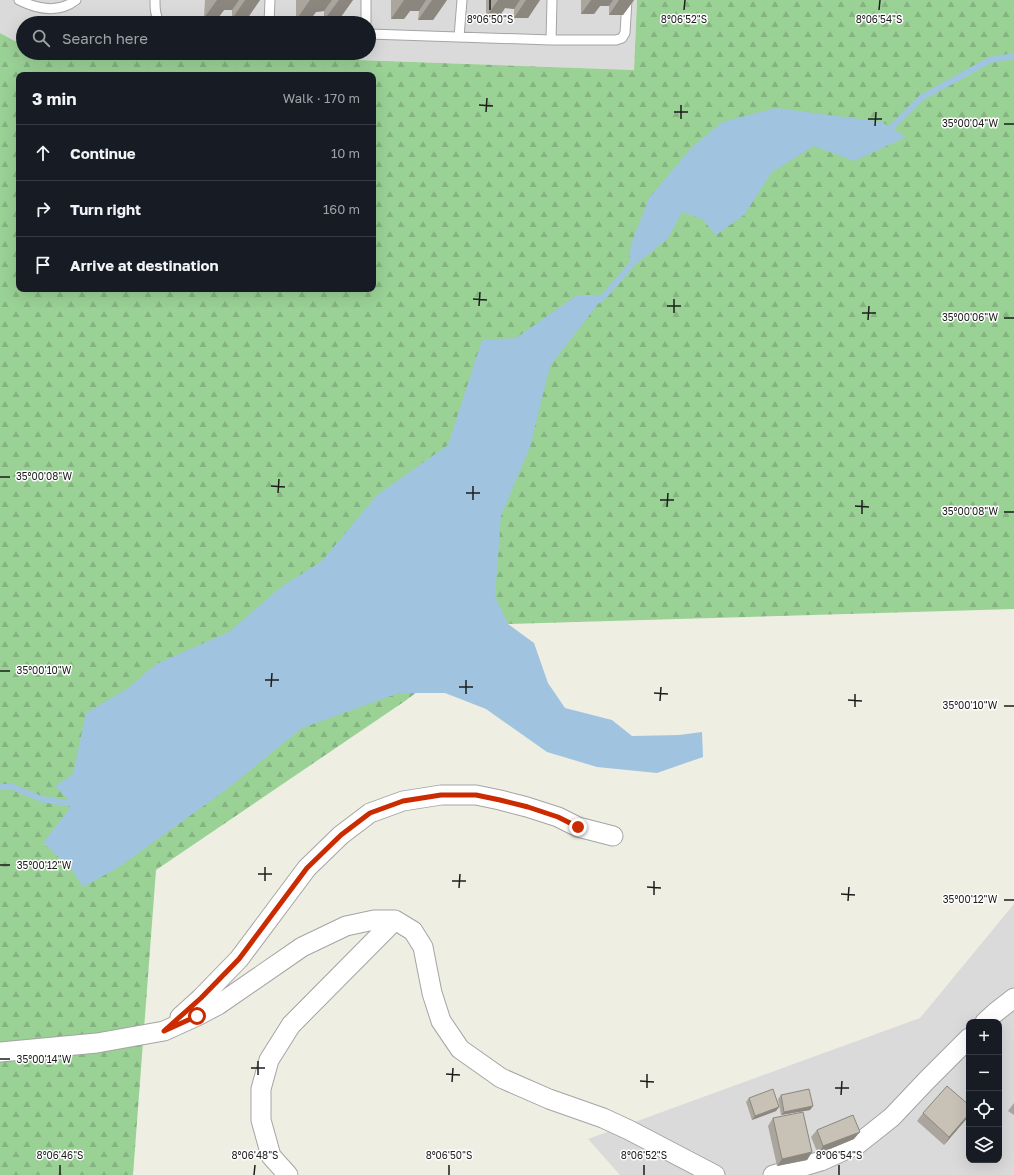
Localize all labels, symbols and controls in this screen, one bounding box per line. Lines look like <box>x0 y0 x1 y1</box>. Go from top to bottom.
text: 8°06'50"S <box>467 13 513 25</box>
text: 8°06'52"S <box>661 13 707 25</box>
text: 8°06'54"S <box>856 13 902 25</box>
search box <box>16 16 376 60</box>
icon: search <box>30 27 52 49</box>
text: Search here <box>62 29 148 47</box>
text: 3 min <box>32 88 76 109</box>
text: Walk · 170 m <box>283 90 360 106</box>
text: 35°00'04"W <box>942 117 998 129</box>
icon: ahead <box>32 142 54 164</box>
text: Continue <box>70 144 136 162</box>
text: 10 m <box>331 145 360 161</box>
icon: right <box>32 198 54 220</box>
text: Turn right <box>70 200 141 218</box>
text: 160 m <box>323 201 360 217</box>
icon: arrive <box>32 254 54 276</box>
text: Arrive at destination <box>70 256 219 274</box>
text: 35°00'06"W <box>942 311 998 323</box>
text: 35°00'08"W <box>16 470 72 482</box>
text: 35°00'08"W <box>942 505 998 517</box>
text: 35°00'10"W <box>17 664 72 676</box>
text: 35°00'10"W <box>943 699 998 711</box>
route end <box>569 818 587 836</box>
text: 35°00'12"W <box>17 859 72 871</box>
text: 35°00'12"W <box>943 893 998 905</box>
route start <box>188 1007 206 1025</box>
map controls <box>966 1019 1002 1163</box>
button: + <box>966 1019 1002 1055</box>
text: 35°00'14"W <box>17 1053 72 1065</box>
button: − <box>966 1055 1002 1091</box>
button: locate <box>966 1091 1002 1127</box>
button: layers <box>966 1127 1002 1163</box>
text: 8°06'46"S <box>37 1149 83 1161</box>
text: 8°06'48"S <box>232 1149 278 1161</box>
text: 8°06'50"S <box>426 1149 472 1161</box>
text: 8°06'52"S <box>621 1149 667 1161</box>
text: 8°06'54"S <box>816 1149 862 1161</box>

